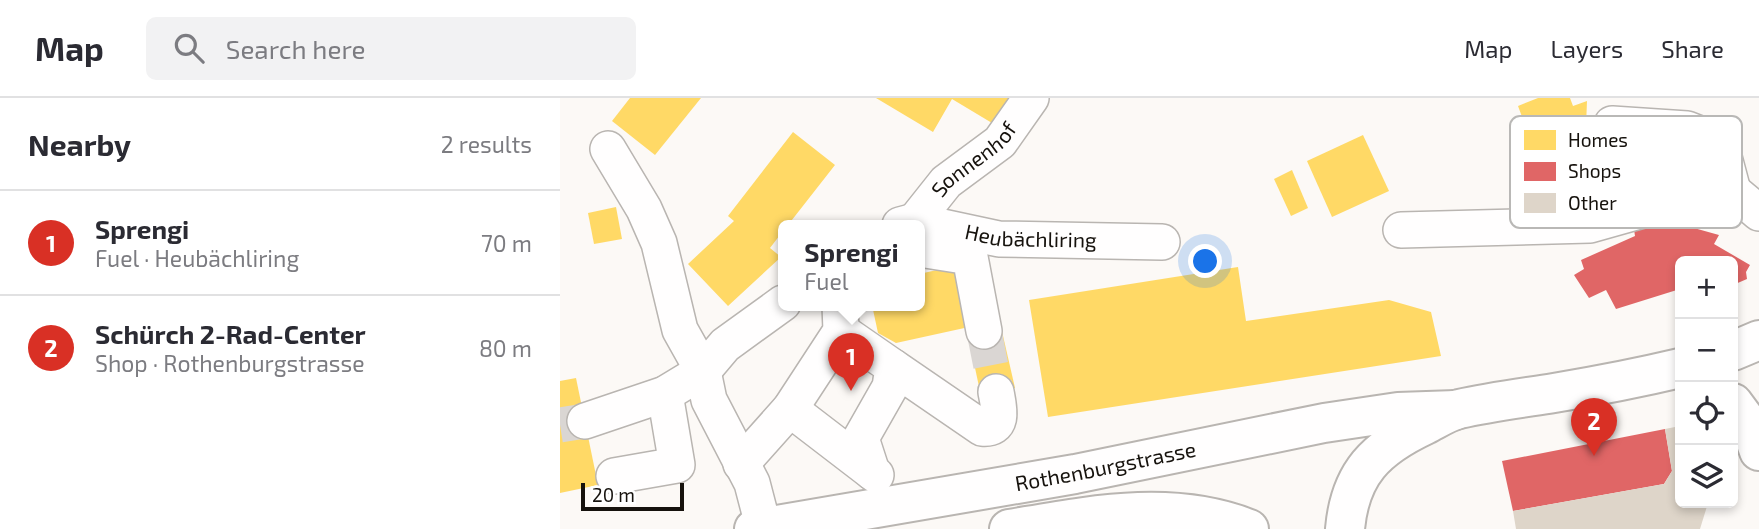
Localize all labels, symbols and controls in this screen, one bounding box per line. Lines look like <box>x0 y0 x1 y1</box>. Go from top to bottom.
search box <box>146 17 636 80</box>
text: Map <box>35 28 104 68</box>
icon: search <box>170 29 208 67</box>
text: Search here <box>226 33 365 64</box>
text: Map <box>1464 34 1512 63</box>
text: Layers <box>1550 34 1623 63</box>
text: Share <box>1661 34 1724 63</box>
street label: Sonnenhof <box>925 116 1022 201</box>
legend <box>1510 116 1742 228</box>
text: Nearby <box>28 126 131 162</box>
text: Homes <box>1568 128 1628 151</box>
text: 2 results <box>441 130 532 158</box>
text: Shops <box>1568 159 1621 182</box>
text: Other <box>1568 191 1617 214</box>
text: Sprengi <box>95 213 189 244</box>
street label: Heubächliring <box>963 218 1097 252</box>
popup <box>778 220 925 311</box>
text: 1 <box>46 229 56 257</box>
text: 70 m <box>481 229 532 257</box>
text: Sprengi <box>804 236 899 267</box>
text: Fuel · Heubächliring <box>95 244 299 272</box>
your location <box>1188 244 1222 278</box>
map controls <box>1675 256 1738 508</box>
button: + <box>1675 256 1738 319</box>
text: Fuel <box>804 267 849 295</box>
text: Schürch 2-Rad-Center <box>95 318 366 349</box>
button: − <box>1675 319 1738 382</box>
pin: 1 <box>828 333 874 391</box>
text: 2 <box>44 334 58 362</box>
text: 80 m <box>479 334 532 362</box>
text: Shop · Rothenburgstrasse <box>95 349 365 377</box>
button: locate <box>1675 382 1738 445</box>
pin: 2 <box>1571 398 1617 456</box>
street label: Rothenburgstrasse <box>1013 436 1198 495</box>
button: layers <box>1675 445 1738 508</box>
scale bar <box>581 480 684 512</box>
text: 20 m <box>592 483 635 506</box>

